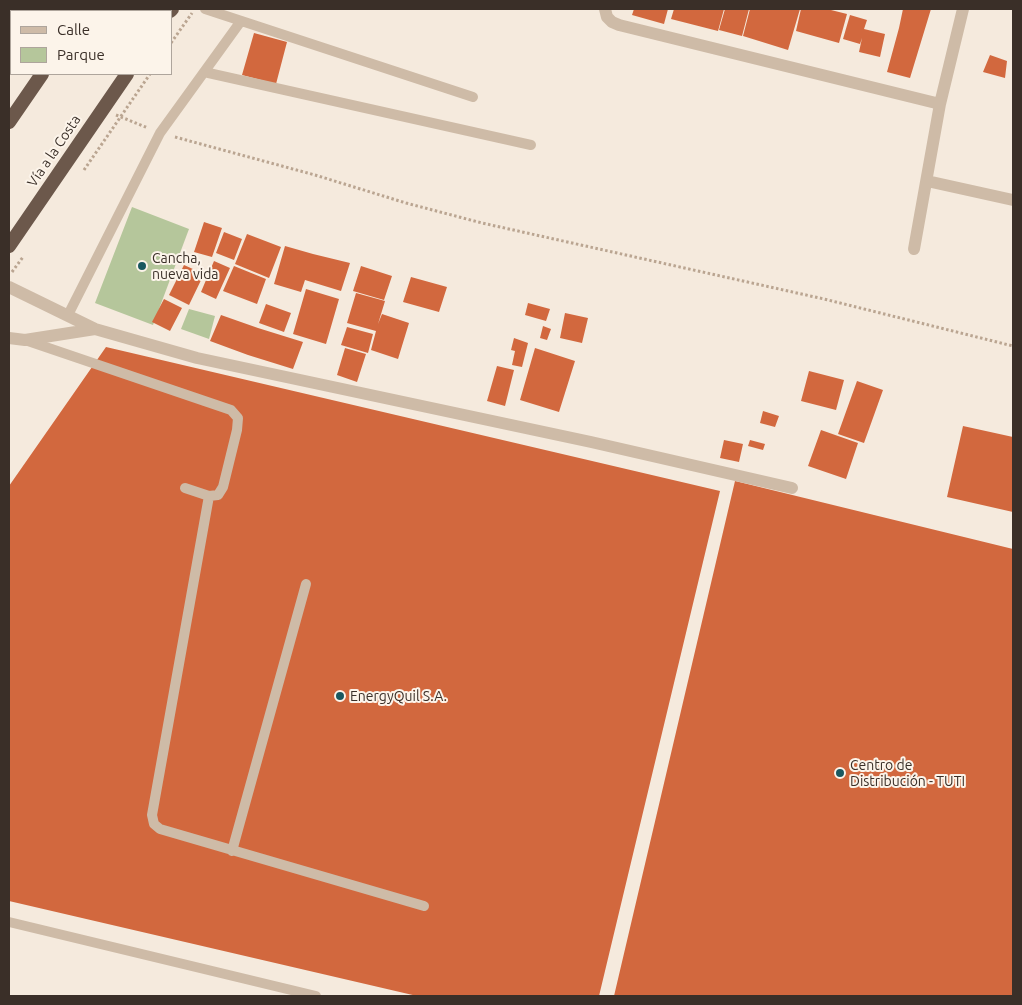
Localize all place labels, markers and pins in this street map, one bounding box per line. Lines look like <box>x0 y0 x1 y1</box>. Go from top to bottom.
place label: Cancha, nueva vida <box>152 250 219 282</box>
marker: Cancha, nueva vida <box>136 260 148 272</box>
place label: EnergyQuil S.A. <box>350 688 447 704</box>
marker: EnergyQuil S.A. <box>334 690 346 702</box>
place label: Centro de Distribución - TUTI <box>850 757 965 790</box>
marker: Centro de Distribución - TUTI <box>834 767 846 779</box>

